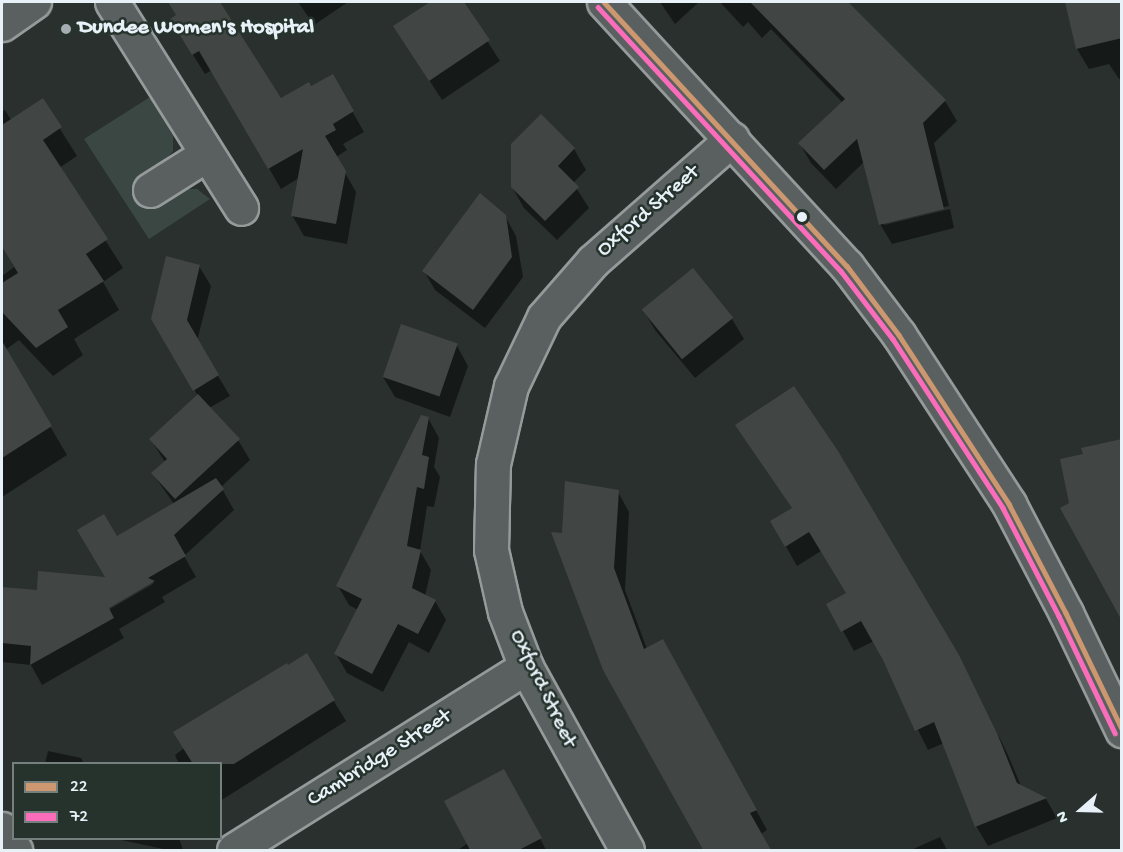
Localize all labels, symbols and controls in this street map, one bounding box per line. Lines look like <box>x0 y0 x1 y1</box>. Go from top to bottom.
place label: Dundee Women's Hospital <box>78 16 314 42</box>
marker: Dundee Women's Hospital <box>59 22 73 36</box>
street label: Oxford Street <box>592 160 706 264</box>
unlabelled marker <box>796 211 808 223</box>
street label: Oxford Street <box>502 626 582 752</box>
street label: Cambridge Street <box>303 704 457 814</box>
legend <box>12 762 222 840</box>
text: 22 <box>70 777 88 798</box>
north arrow <box>1051 780 1111 840</box>
text: 72 <box>70 807 88 828</box>
text: N <box>1053 808 1074 824</box>

